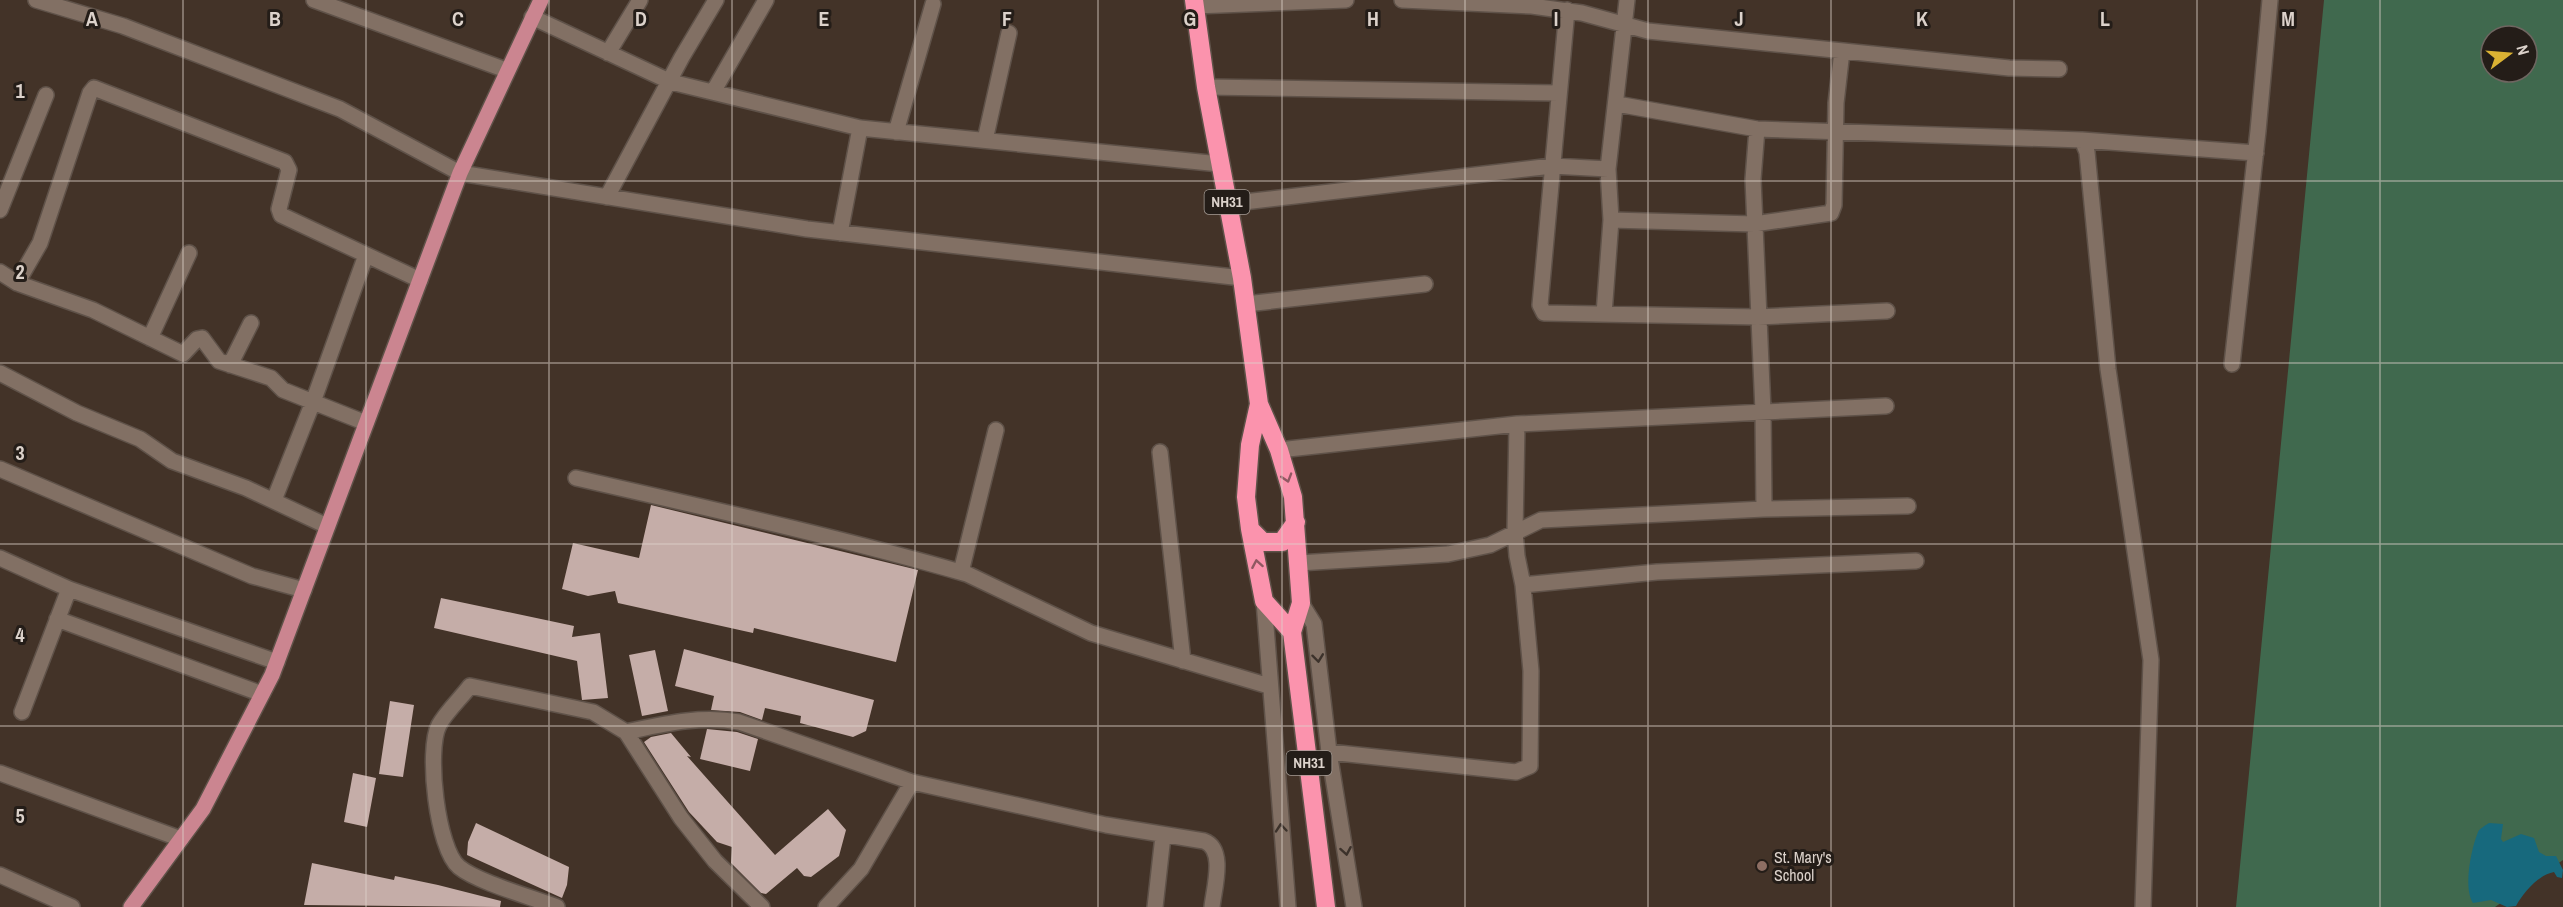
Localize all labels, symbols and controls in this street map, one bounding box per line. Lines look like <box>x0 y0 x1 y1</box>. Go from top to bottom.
text: A <box>86 5 98 32</box>
text: B <box>269 5 281 32</box>
text: C <box>452 5 464 32</box>
text: D <box>635 5 647 32</box>
text: E <box>819 5 830 32</box>
text: F <box>1002 5 1012 32</box>
text: G <box>1184 5 1196 32</box>
text: H <box>1367 5 1379 32</box>
text: I <box>1554 5 1558 32</box>
text: J <box>1734 5 1744 32</box>
text: K <box>1916 5 1928 32</box>
text: L <box>2100 5 2110 32</box>
text: M <box>2281 5 2295 32</box>
north arrow <box>2479 24 2539 84</box>
text: N <box>2512 42 2535 57</box>
text: 1 <box>15 77 25 104</box>
road number: NH31 <box>1204 190 1250 214</box>
text: 2 <box>15 258 25 285</box>
text: 3 <box>15 439 25 466</box>
one-way arrow <box>1280 472 1292 483</box>
one-way arrow <box>1251 560 1264 570</box>
text: 4 <box>15 621 25 648</box>
one-way arrow <box>1311 653 1324 662</box>
road number: NH31 <box>1286 751 1332 775</box>
text: 5 <box>15 802 25 829</box>
one-way arrow <box>1275 823 1288 832</box>
one-way arrow <box>1339 845 1352 855</box>
place label: St. Mary's School <box>1774 846 1832 886</box>
marker: St. Mary's School <box>1755 859 1769 873</box>

